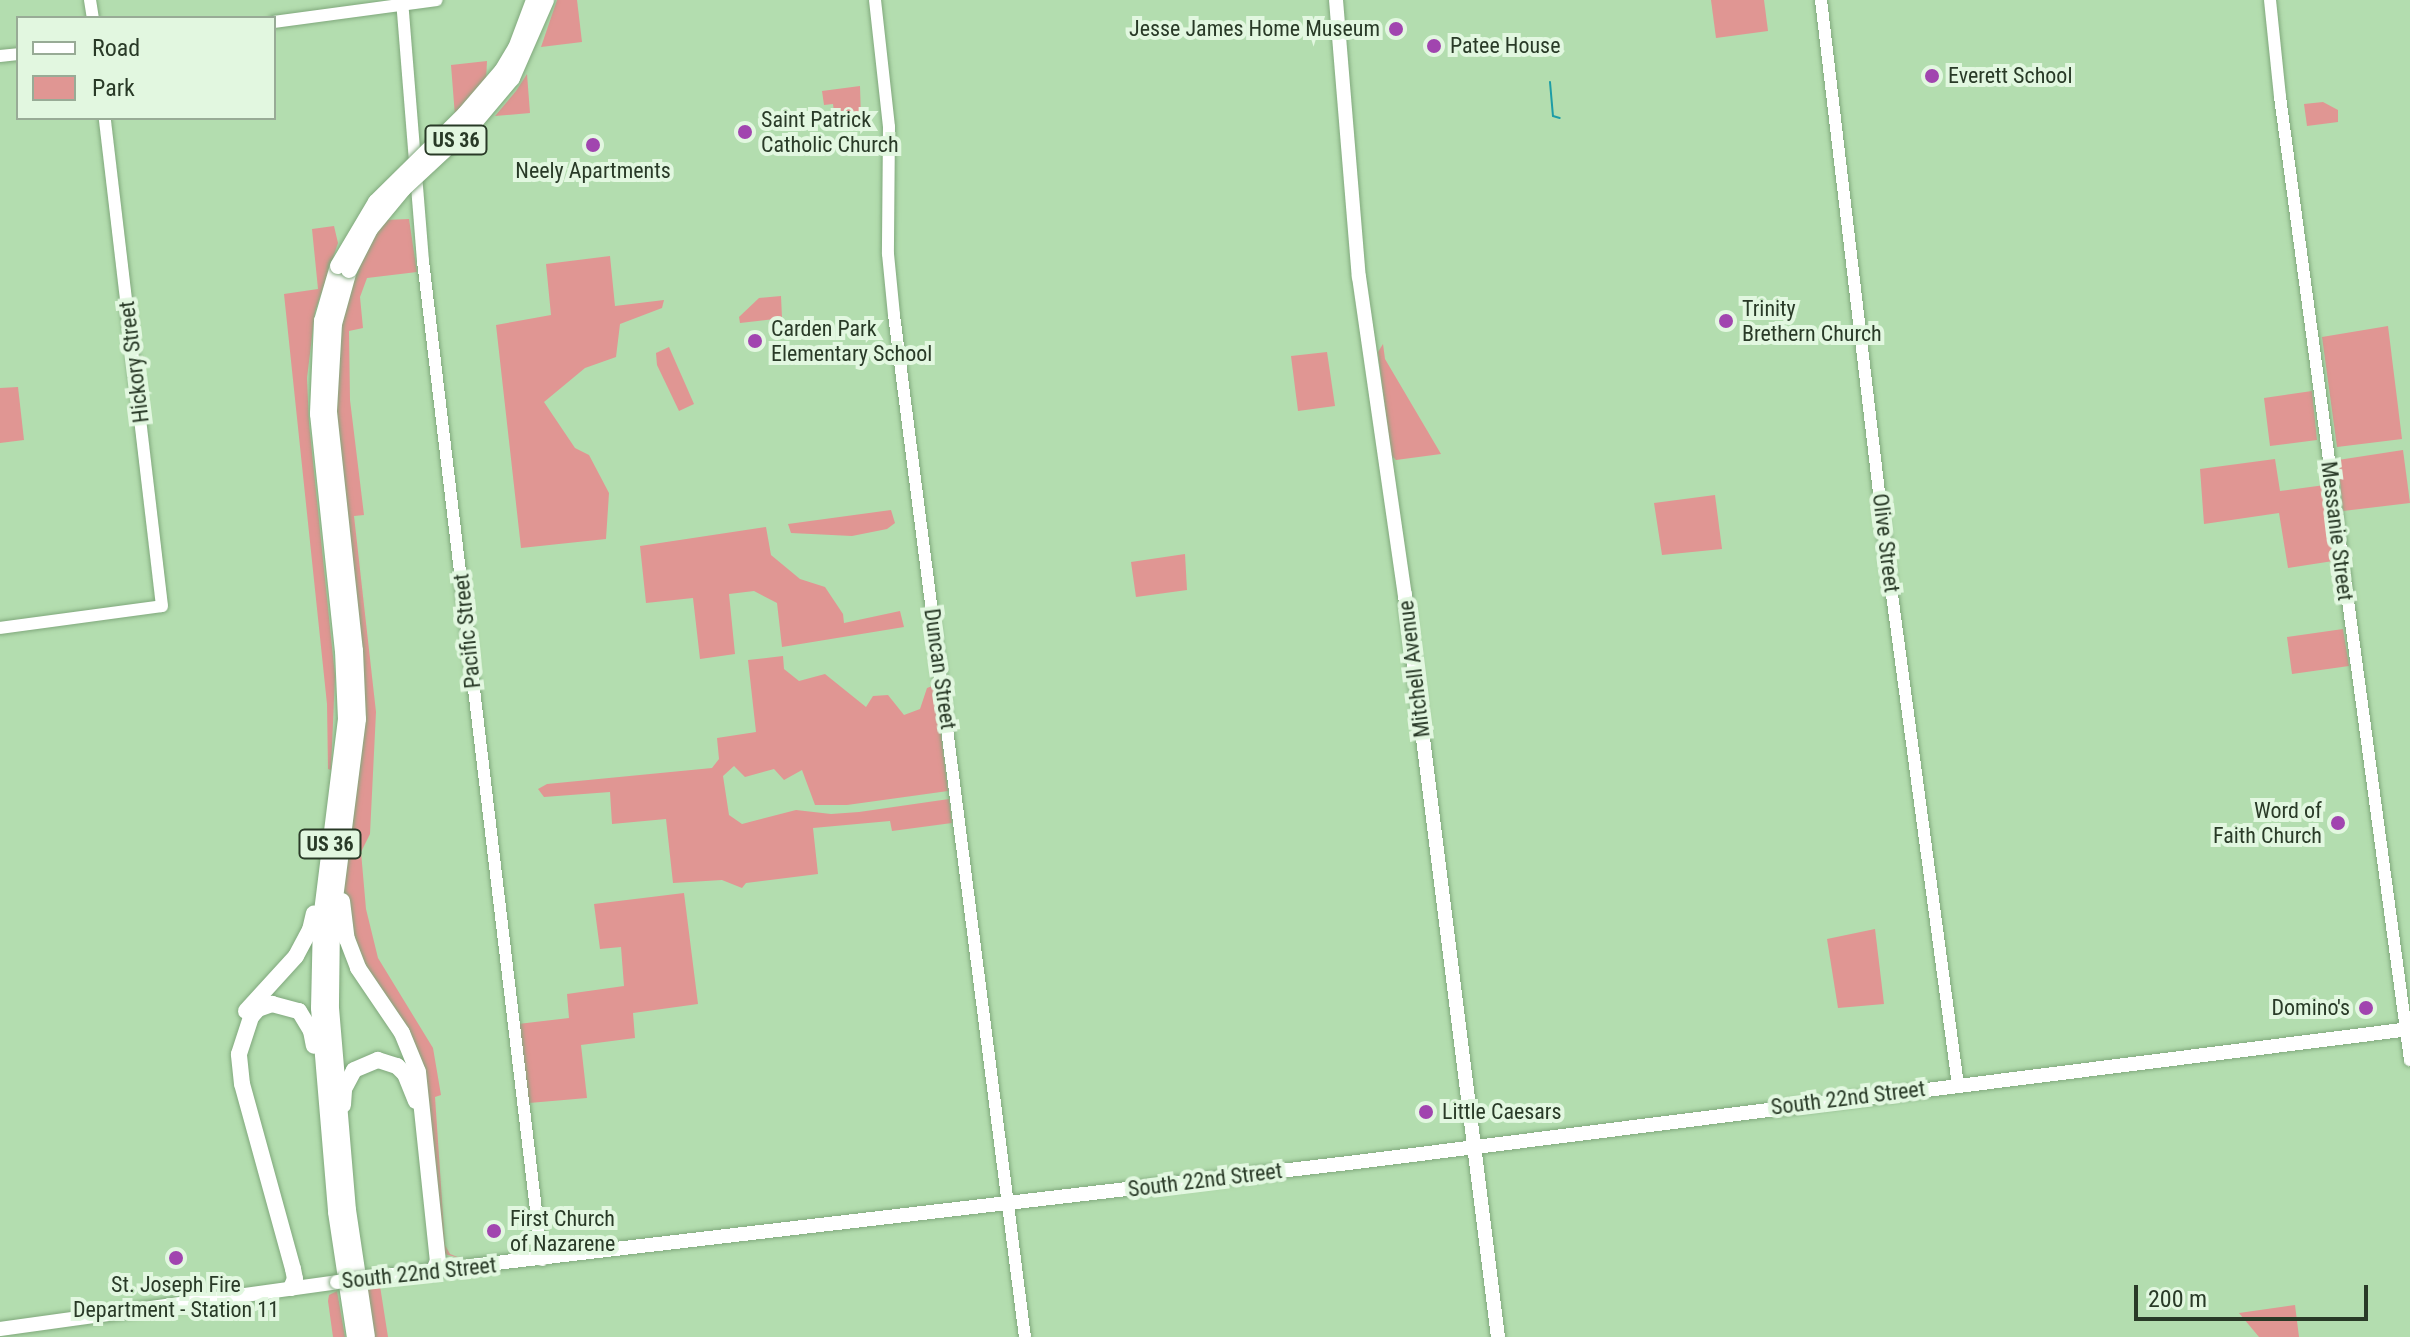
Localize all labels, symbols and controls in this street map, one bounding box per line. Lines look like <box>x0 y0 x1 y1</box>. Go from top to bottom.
legend <box>16 16 276 120</box>
place label: Jesse James Home Museum <box>1129 16 1380 42</box>
marker: Jesse James Home Museum <box>1387 20 1405 38</box>
place label: Patee House <box>1450 33 1560 59</box>
text: Road <box>92 34 140 62</box>
marker: Patee House <box>1425 37 1443 55</box>
place label: Everett School <box>1948 63 2072 89</box>
marker: Everett School <box>1923 67 1941 85</box>
text: Park <box>92 74 135 102</box>
place label: Saint Patrick Catholic Church <box>761 106 899 158</box>
marker: Saint Patrick Catholic Church <box>736 123 754 141</box>
road number: US 36 <box>424 124 488 156</box>
marker: Neely Apartments <box>584 136 602 154</box>
place label: Neely Apartments <box>515 158 671 184</box>
place label: Trinity Brethern Church <box>1742 295 1882 346</box>
street label: Hickory Street <box>113 300 155 424</box>
marker: Trinity Brethern Church <box>1717 312 1735 330</box>
place label: Carden Park Elementary School <box>771 315 932 366</box>
marker: Carden Park Elementary School <box>746 332 764 350</box>
street label: Messanie Street <box>2315 460 2359 602</box>
street label: Olive Street <box>1867 492 1905 594</box>
street label: Pacific Street <box>448 572 486 690</box>
street label: Mitchell Avenue <box>1393 599 1435 739</box>
street label: Duncan Street <box>918 607 962 731</box>
place label: Word of Faith Church <box>2213 797 2322 848</box>
marker: Word of Faith Church <box>2329 814 2347 832</box>
road number: US 36 <box>298 828 362 860</box>
place label: Domino's <box>2272 995 2350 1021</box>
marker: Domino's <box>2357 999 2375 1017</box>
street label: South 22nd Street <box>1769 1075 1927 1121</box>
place label: Little Caesars <box>1442 1099 1562 1125</box>
marker: Little Caesars <box>1417 1103 1435 1121</box>
street label: South 22nd Street <box>1126 1157 1284 1203</box>
place label: First Church of Nazarene <box>510 1205 615 1256</box>
marker: First Church of Nazarene <box>485 1222 503 1240</box>
marker: St. Joseph Fire Department - Station 11 <box>167 1249 185 1267</box>
street label: South 22nd Street <box>340 1252 498 1294</box>
scale bar <box>2138 1269 2372 1319</box>
place label: St. Joseph Fire Department - Station 11 <box>73 1271 279 1322</box>
text: 200 m <box>2148 1285 2207 1313</box>

